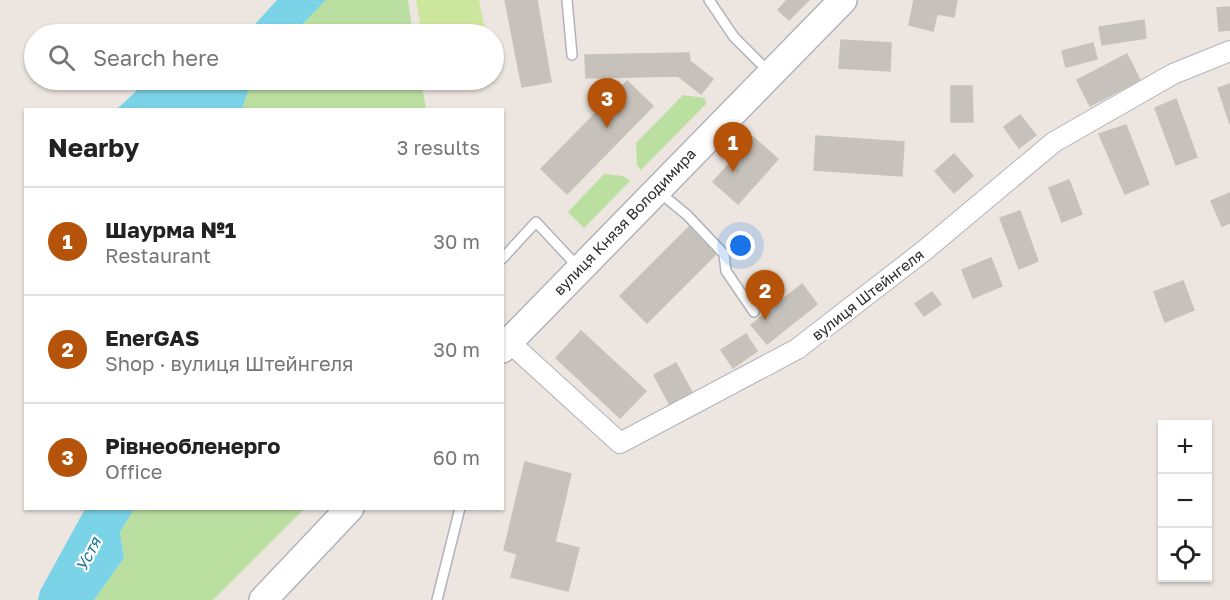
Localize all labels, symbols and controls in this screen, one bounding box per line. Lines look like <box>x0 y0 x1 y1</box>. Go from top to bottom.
search box <box>24 24 504 90</box>
icon: search <box>45 41 78 74</box>
text: Search here <box>93 44 219 71</box>
pin: 3 <box>588 78 626 128</box>
pin: 1 <box>714 122 752 172</box>
text: Nearby <box>48 132 139 163</box>
text: 3 results <box>397 135 480 159</box>
street label: вулиця Князя Володимира <box>549 144 699 298</box>
text: Шаурма №1 <box>105 216 236 243</box>
text: 1 <box>62 229 73 253</box>
text: 30 m <box>433 229 480 253</box>
your location <box>726 231 755 260</box>
text: Restaurant <box>105 243 211 267</box>
street label: вулиця Штейнгеля <box>808 245 927 344</box>
pin: 2 <box>746 270 784 320</box>
text: EnerGAS <box>105 324 199 351</box>
text: 2 <box>61 337 74 361</box>
text: 30 m <box>433 337 480 361</box>
text: Shop · вулиця Штейнгеля <box>105 351 354 375</box>
map controls <box>1158 420 1212 582</box>
button: + <box>1158 420 1212 474</box>
text: Рівнеобленерго <box>105 432 280 459</box>
text: 3 <box>61 445 74 469</box>
text: 60 m <box>433 445 480 469</box>
text: Office <box>105 459 162 483</box>
button: − <box>1158 474 1212 528</box>
button: locate <box>1158 528 1212 582</box>
water label: Устя <box>71 533 105 574</box>

